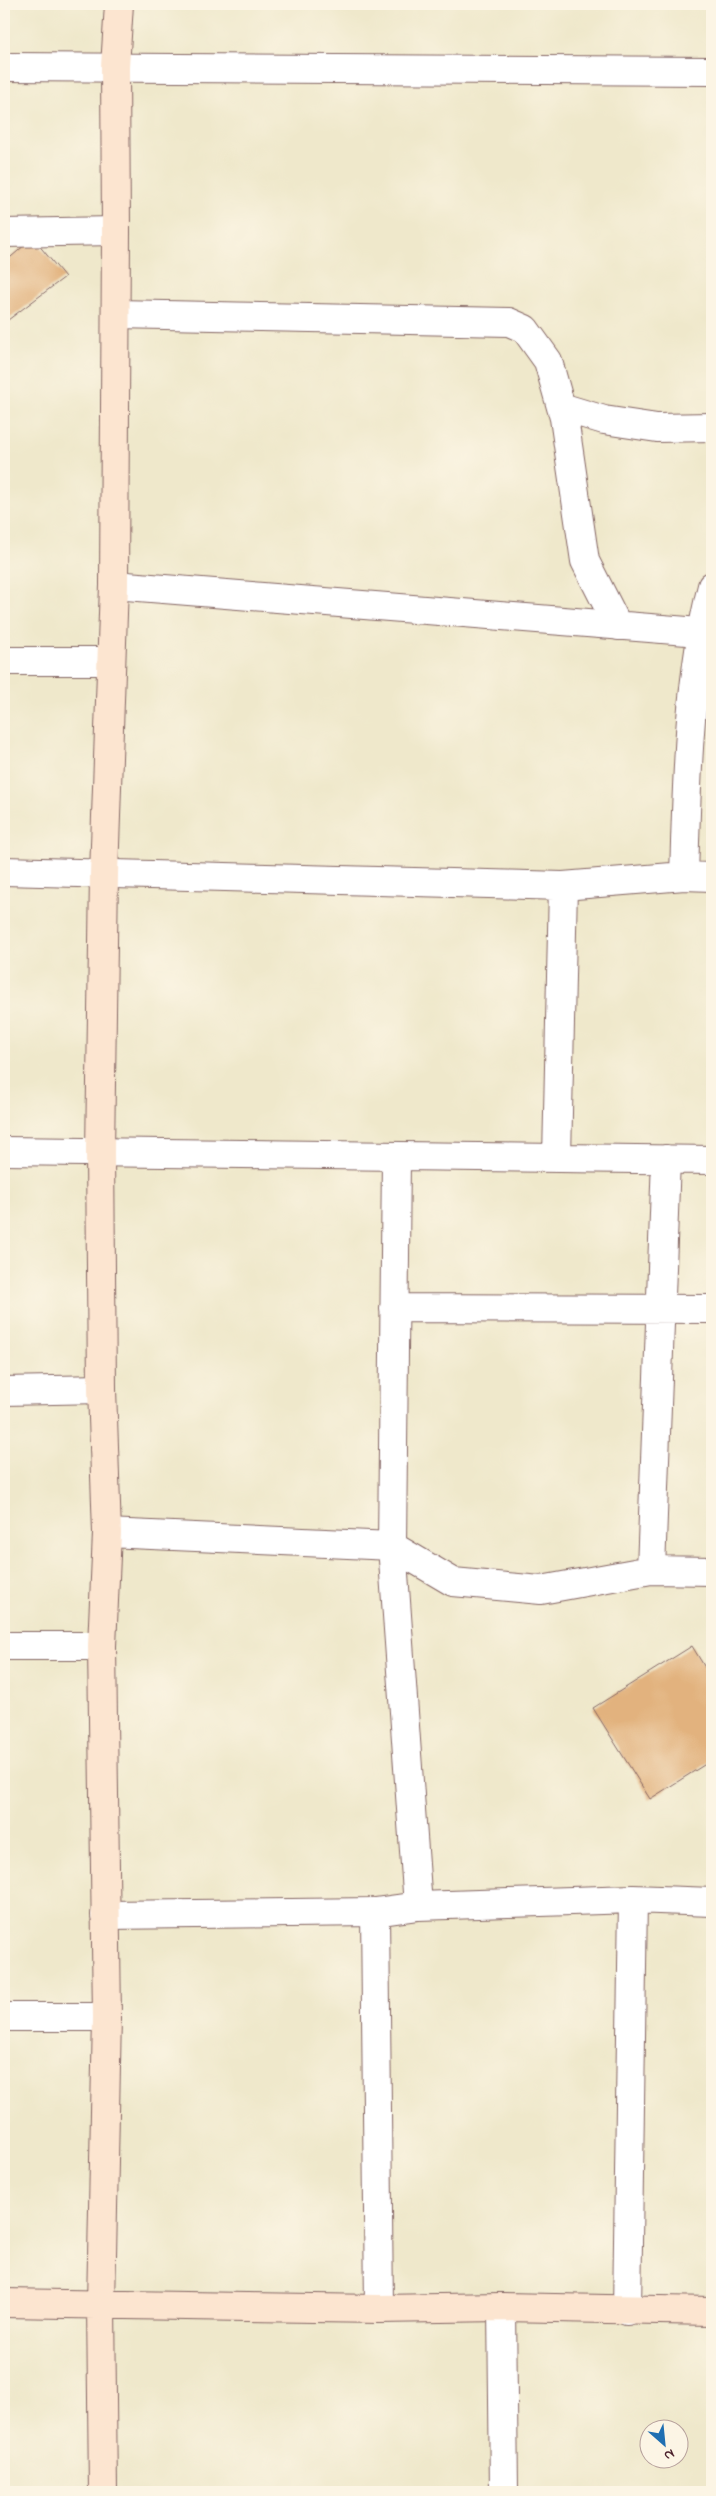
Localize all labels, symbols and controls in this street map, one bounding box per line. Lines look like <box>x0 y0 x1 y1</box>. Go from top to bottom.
north arrow <box>638 2418 688 2468</box>
text: N <box>660 2443 678 2466</box>

